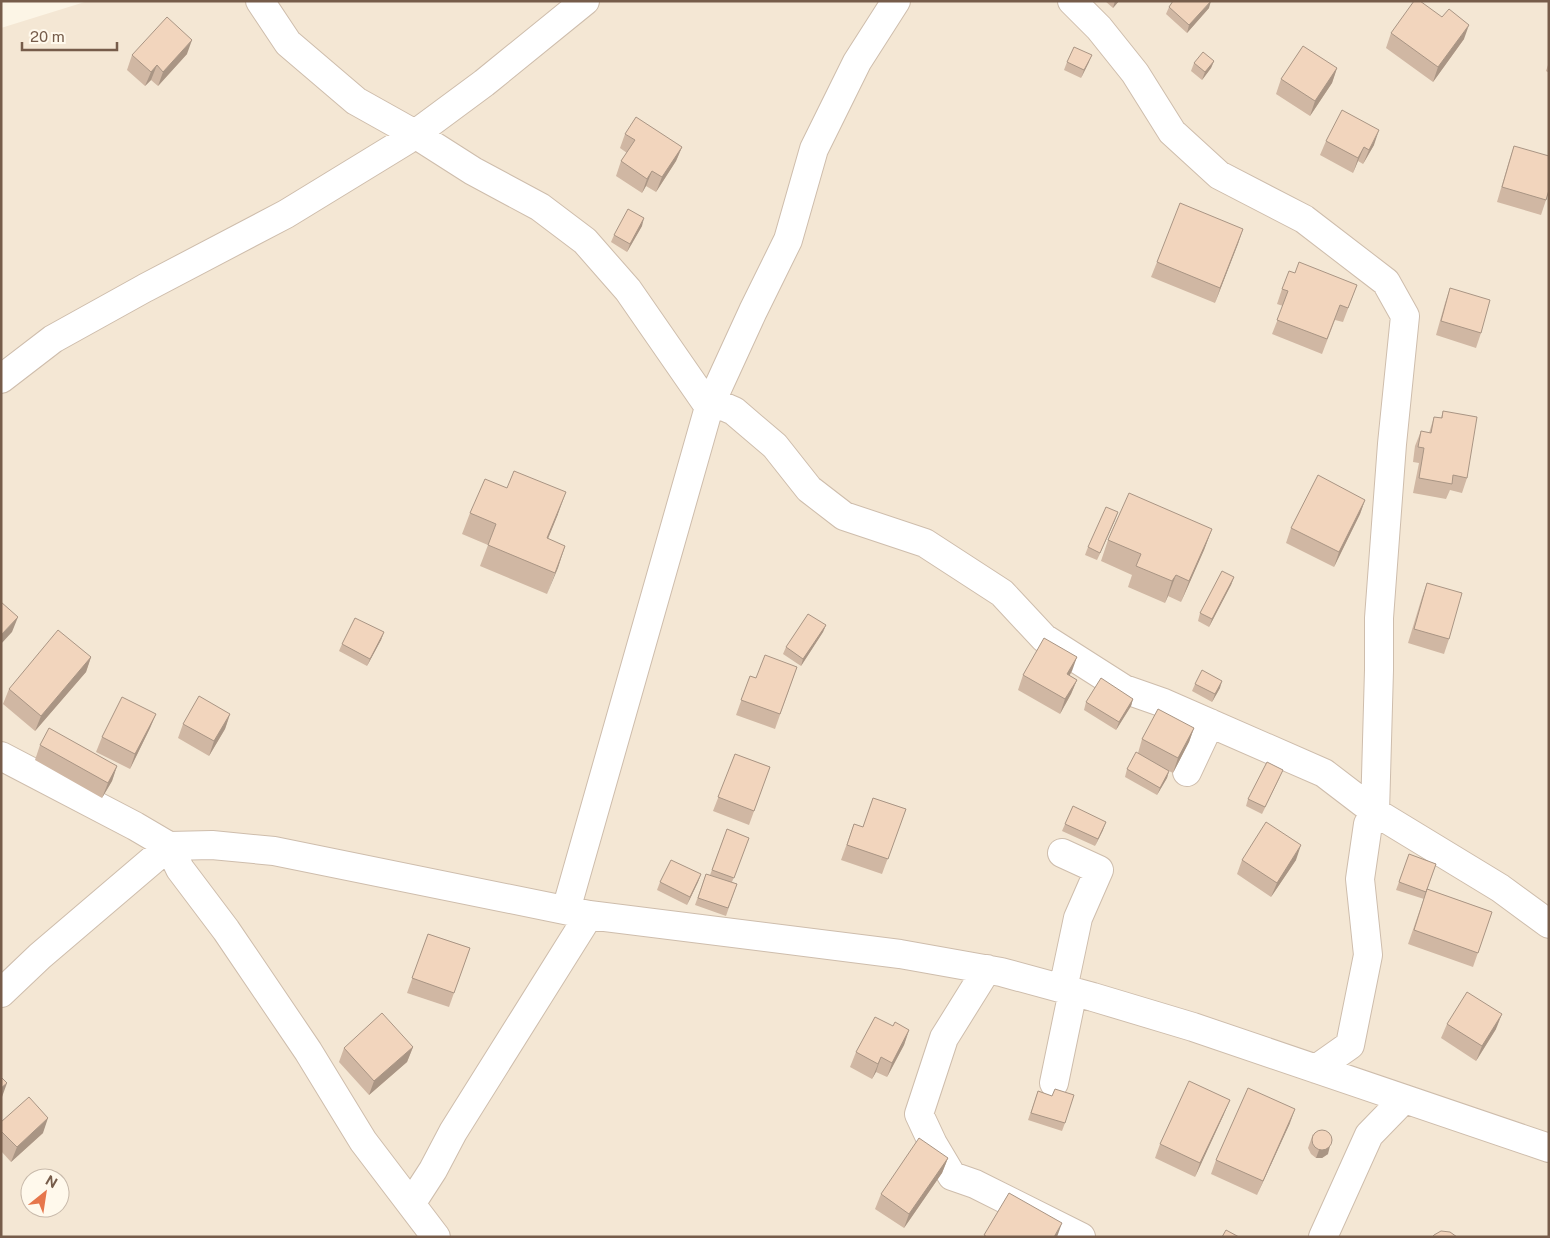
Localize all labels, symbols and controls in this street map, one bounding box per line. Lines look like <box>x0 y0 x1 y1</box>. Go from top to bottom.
scale bar <box>22 20 118 52</box>
text: 20 m <box>30 28 65 45</box>
north arrow <box>20 1168 70 1218</box>
text: N <box>43 1172 60 1191</box>

